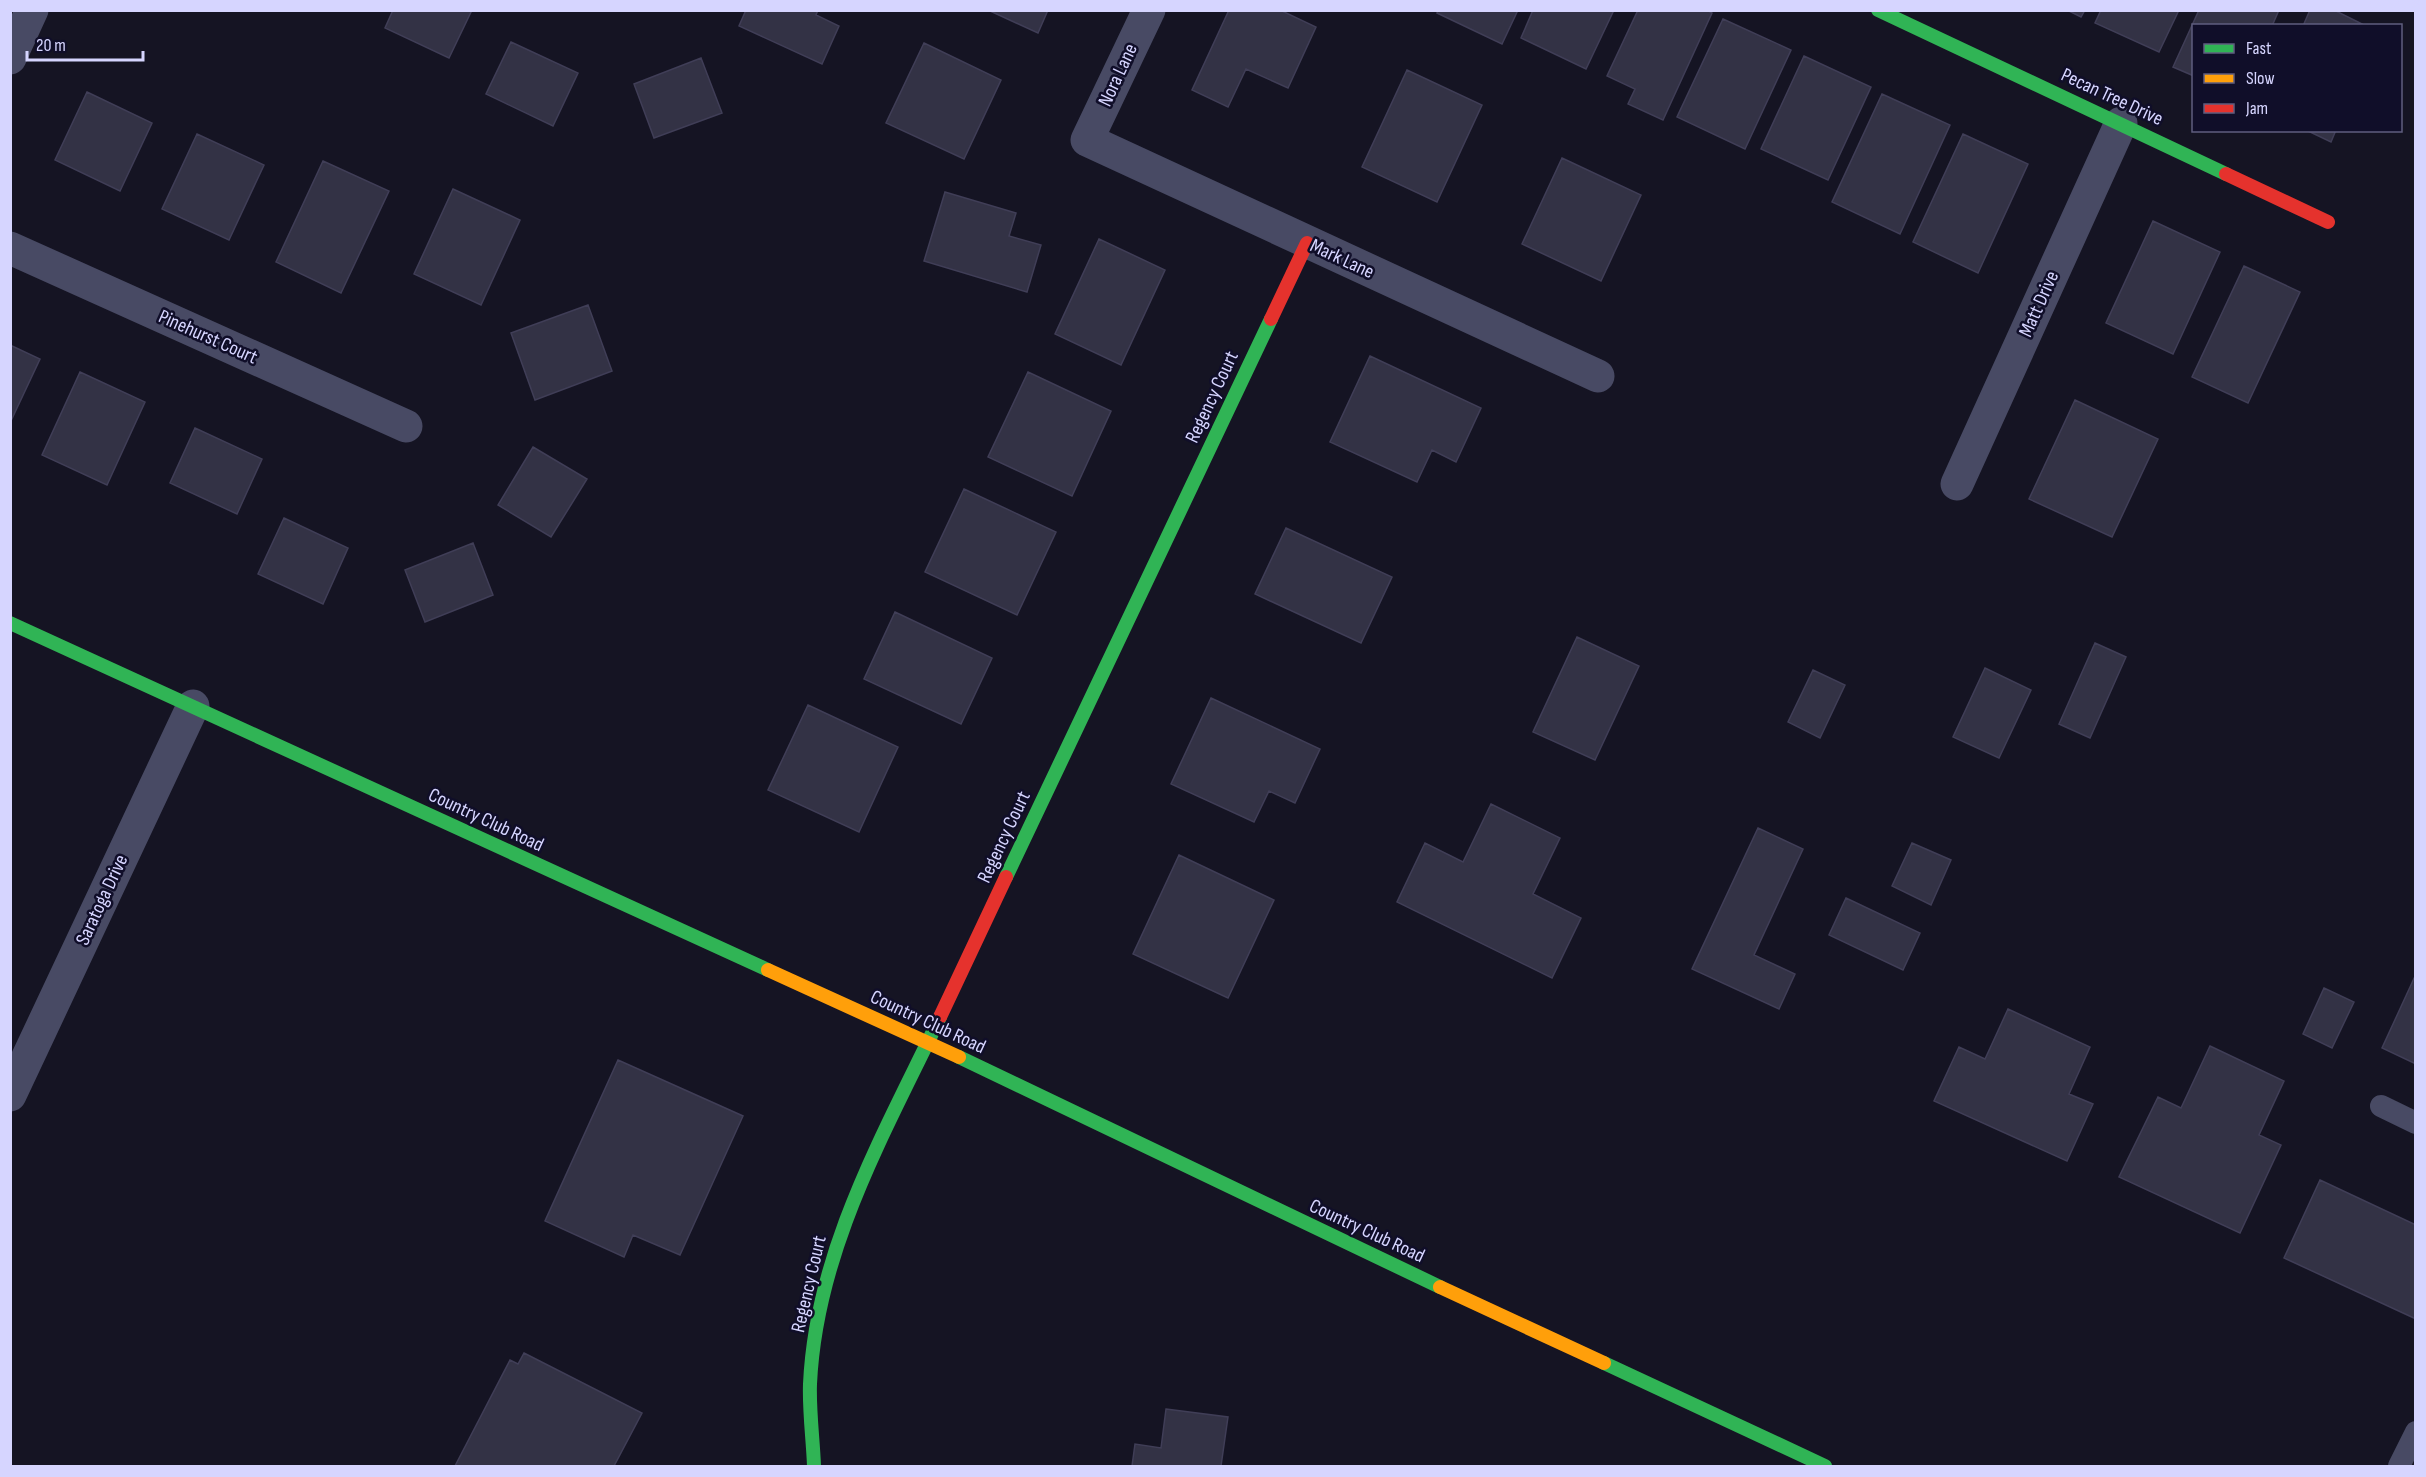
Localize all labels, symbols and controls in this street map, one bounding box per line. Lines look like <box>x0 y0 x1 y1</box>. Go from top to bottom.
scale bar <box>27 24 142 62</box>
legend <box>2192 24 2402 132</box>
text: 20 m <box>36 35 66 56</box>
text: Fast <box>2246 38 2272 59</box>
street label: Nora Lane <box>1093 40 1143 110</box>
street label: Pecan Tree Drive <box>2057 63 2167 131</box>
text: Slow <box>2246 68 2275 89</box>
text: Jam <box>2245 98 2268 119</box>
street label: Mark Lane <box>1306 234 1378 284</box>
street label: Matt Drive <box>2014 267 2064 341</box>
street label: Pinehurst Court <box>155 305 261 369</box>
street label: Regency Court <box>1180 347 1244 447</box>
street label: Country Club Road <box>425 783 547 857</box>
street label: Regency Court <box>972 787 1036 887</box>
street label: Saratoga Drive <box>71 851 133 949</box>
street label: Country Club Road <box>867 985 989 1059</box>
street label: Country Club Road <box>1306 1194 1428 1268</box>
street label: Regency Court <box>786 1233 832 1335</box>

